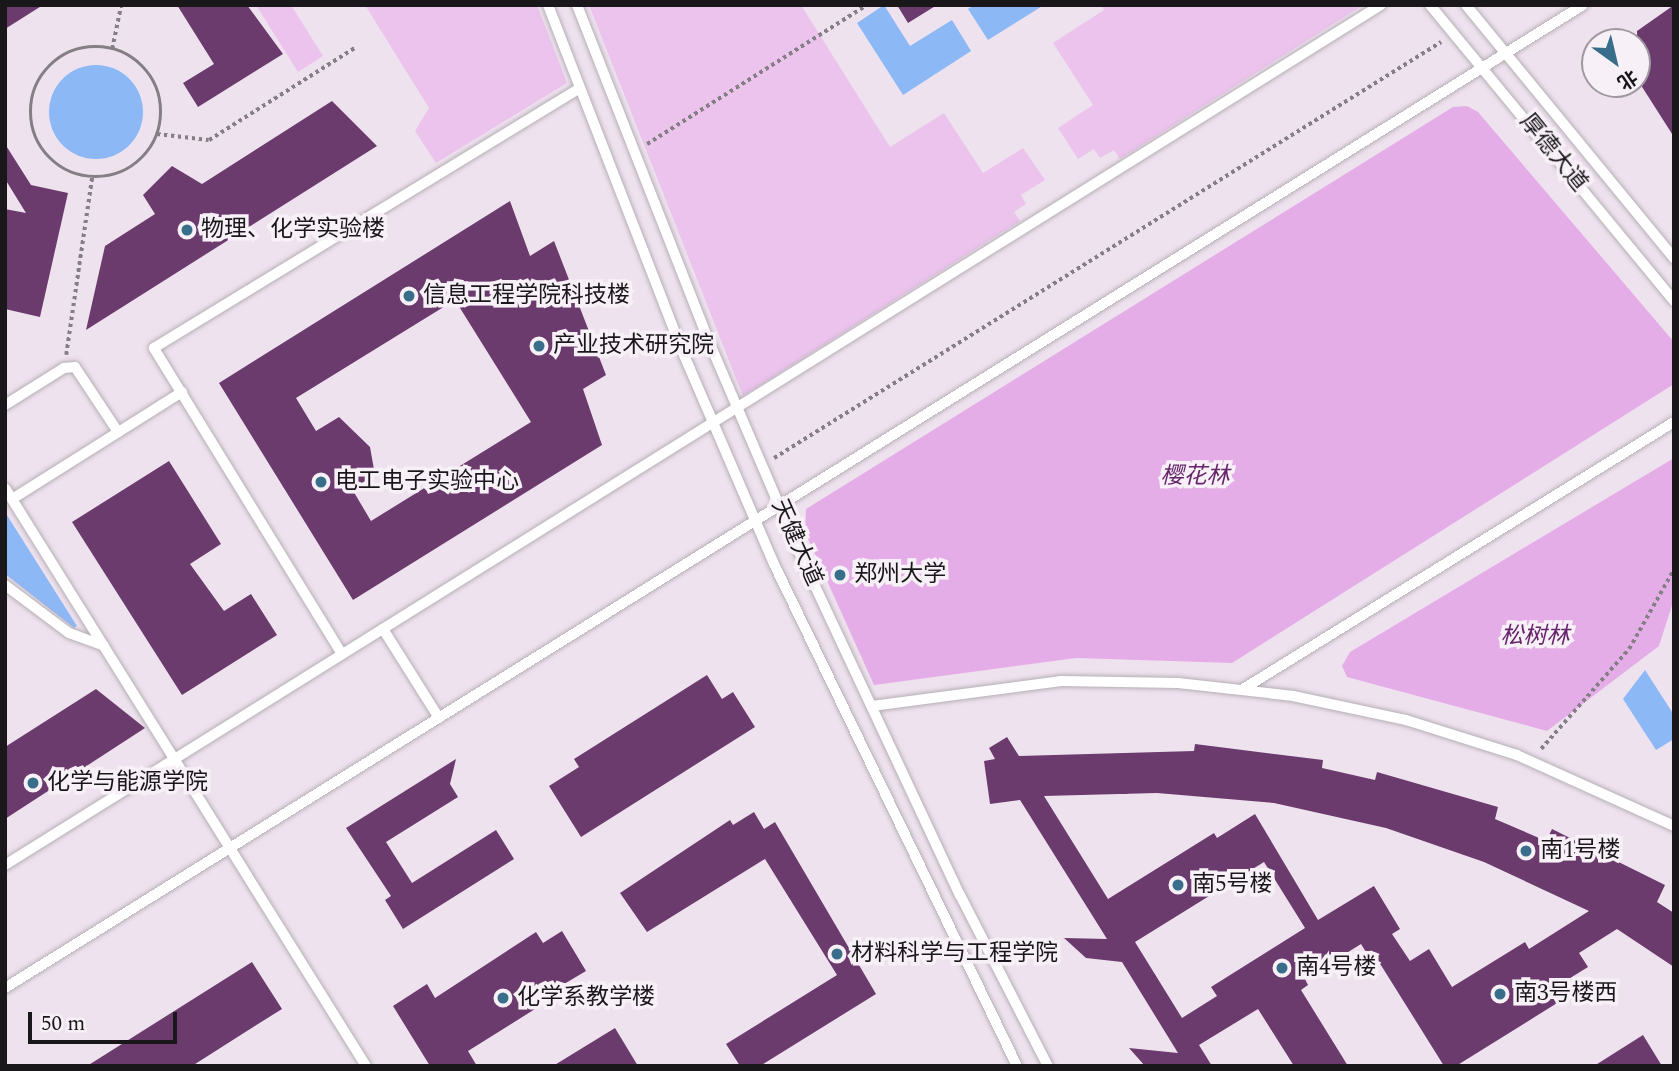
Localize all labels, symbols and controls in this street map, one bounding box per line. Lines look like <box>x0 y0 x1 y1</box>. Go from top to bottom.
north arrow <box>1581 28 1651 98</box>
text: 北 <box>1611 62 1643 96</box>
street label: 厚德大道 <box>1513 109 1593 197</box>
place label: 物理、化学实验楼 <box>201 216 385 244</box>
marker: 物理、化学实验楼 <box>179 222 195 238</box>
place label: 信息工程学院科技楼 <box>423 282 630 310</box>
marker: 信息工程学院科技楼 <box>401 288 417 304</box>
place label: 产业技术研究院 <box>553 332 714 360</box>
marker: 产业技术研究院 <box>531 338 547 354</box>
park label: 樱花林 <box>1161 463 1229 491</box>
place label: 电工电子实验中心 <box>335 468 519 496</box>
marker: 电工电子实验中心 <box>313 474 329 490</box>
street label: 天健大道 <box>765 495 827 591</box>
place label: 郑州大学 <box>854 561 946 589</box>
marker: 郑州大学 <box>832 567 848 583</box>
park label: 松树林 <box>1501 623 1569 651</box>
place label: 化学与能源学院 <box>47 769 208 797</box>
marker: 化学与能源学院 <box>25 775 41 791</box>
place label: 南1号楼 <box>1540 837 1620 865</box>
marker: 南1号楼 <box>1518 843 1534 859</box>
place label: 南5号楼 <box>1192 871 1272 899</box>
marker: 南5号楼 <box>1170 877 1186 893</box>
place label: 材料科学与工程学院 <box>851 940 1058 968</box>
marker: 材料科学与工程学院 <box>829 946 845 962</box>
place label: 南4号楼 <box>1296 954 1376 982</box>
marker: 南4号楼 <box>1274 960 1290 976</box>
place label: 南3号楼西 <box>1514 980 1617 1008</box>
place label: 化学系教学楼 <box>517 984 655 1012</box>
marker: 南3号楼西 <box>1492 986 1508 1002</box>
marker: 化学系教学楼 <box>495 990 511 1006</box>
scale bar <box>32 998 180 1042</box>
text: 50 m <box>41 1008 85 1040</box>

